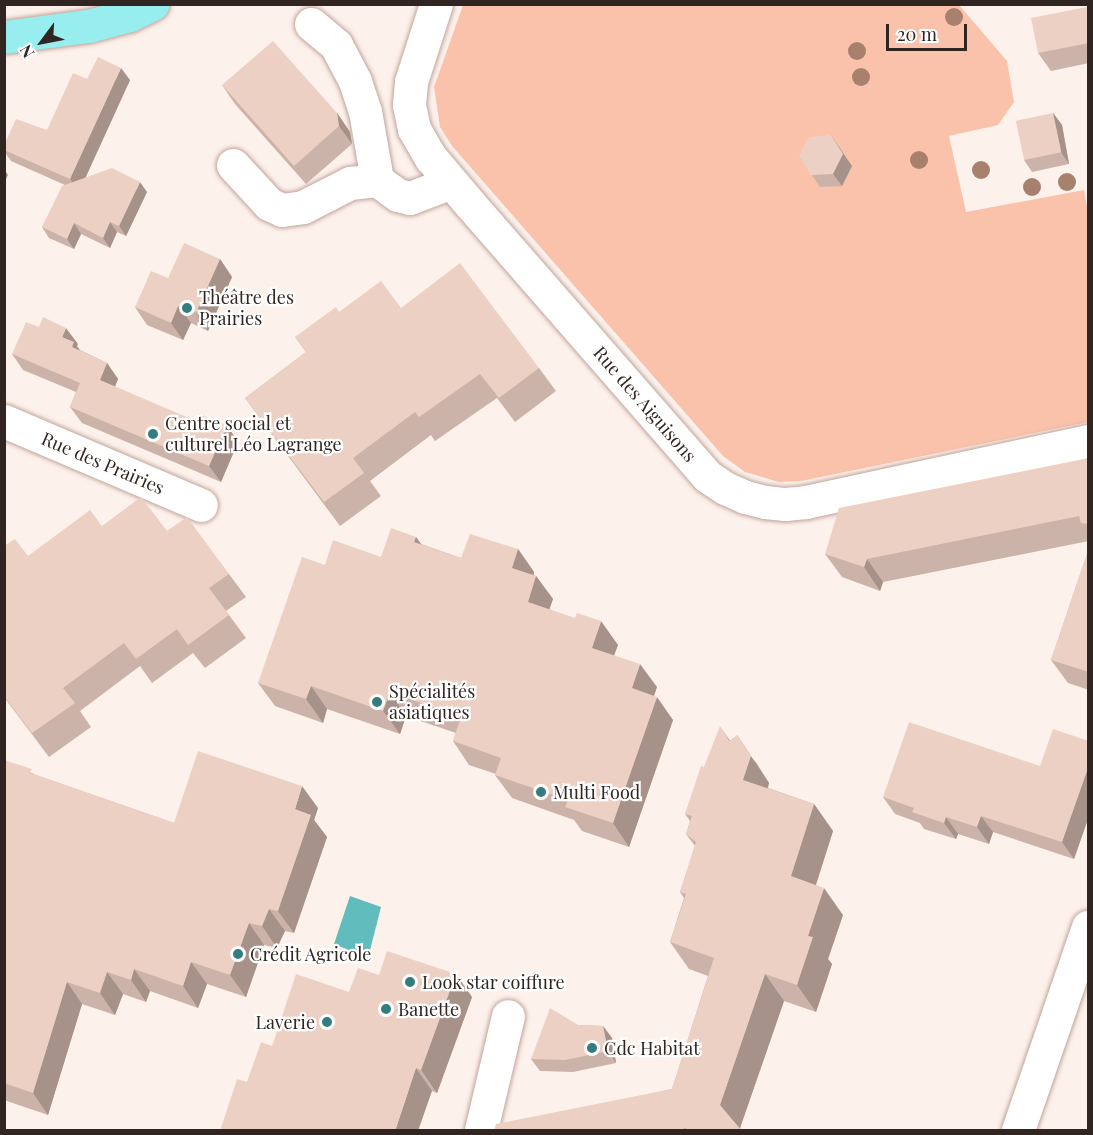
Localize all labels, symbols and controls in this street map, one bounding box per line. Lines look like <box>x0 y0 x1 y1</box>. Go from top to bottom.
north arrow <box>12 12 72 72</box>
scale bar <box>889 12 970 50</box>
text: 20 m <box>897 22 937 46</box>
text: N <box>14 41 38 62</box>
place label: Théâtre des Prairies <box>199 287 294 330</box>
marker: Théâtre des Prairies <box>180 301 194 315</box>
street label: Rue des Aiguisons <box>589 342 701 466</box>
place label: Centre social et culturel Léo Lagrange <box>165 413 342 456</box>
street label: Rue des Prairies <box>38 427 168 499</box>
marker: Centre social et culturel Léo Lagrange <box>146 427 160 441</box>
place label: Spécialités asiatiques <box>389 681 475 724</box>
marker: Spécialités asiatiques <box>370 695 384 709</box>
place label: Multi Food <box>553 781 640 803</box>
marker: Multi Food <box>534 785 548 799</box>
place label: Crédit Agricole <box>250 943 372 965</box>
marker: Crédit Agricole <box>231 947 245 961</box>
place label: Look star coiffure <box>422 971 565 993</box>
marker: Look star coiffure <box>403 975 417 989</box>
place label: Banette <box>398 998 459 1020</box>
marker: Banette <box>379 1002 393 1016</box>
place label: Laverie <box>255 1011 315 1033</box>
marker: Laverie <box>320 1015 334 1029</box>
place label: Cdc Habitat <box>604 1037 700 1059</box>
marker: Cdc Habitat <box>585 1041 599 1055</box>

